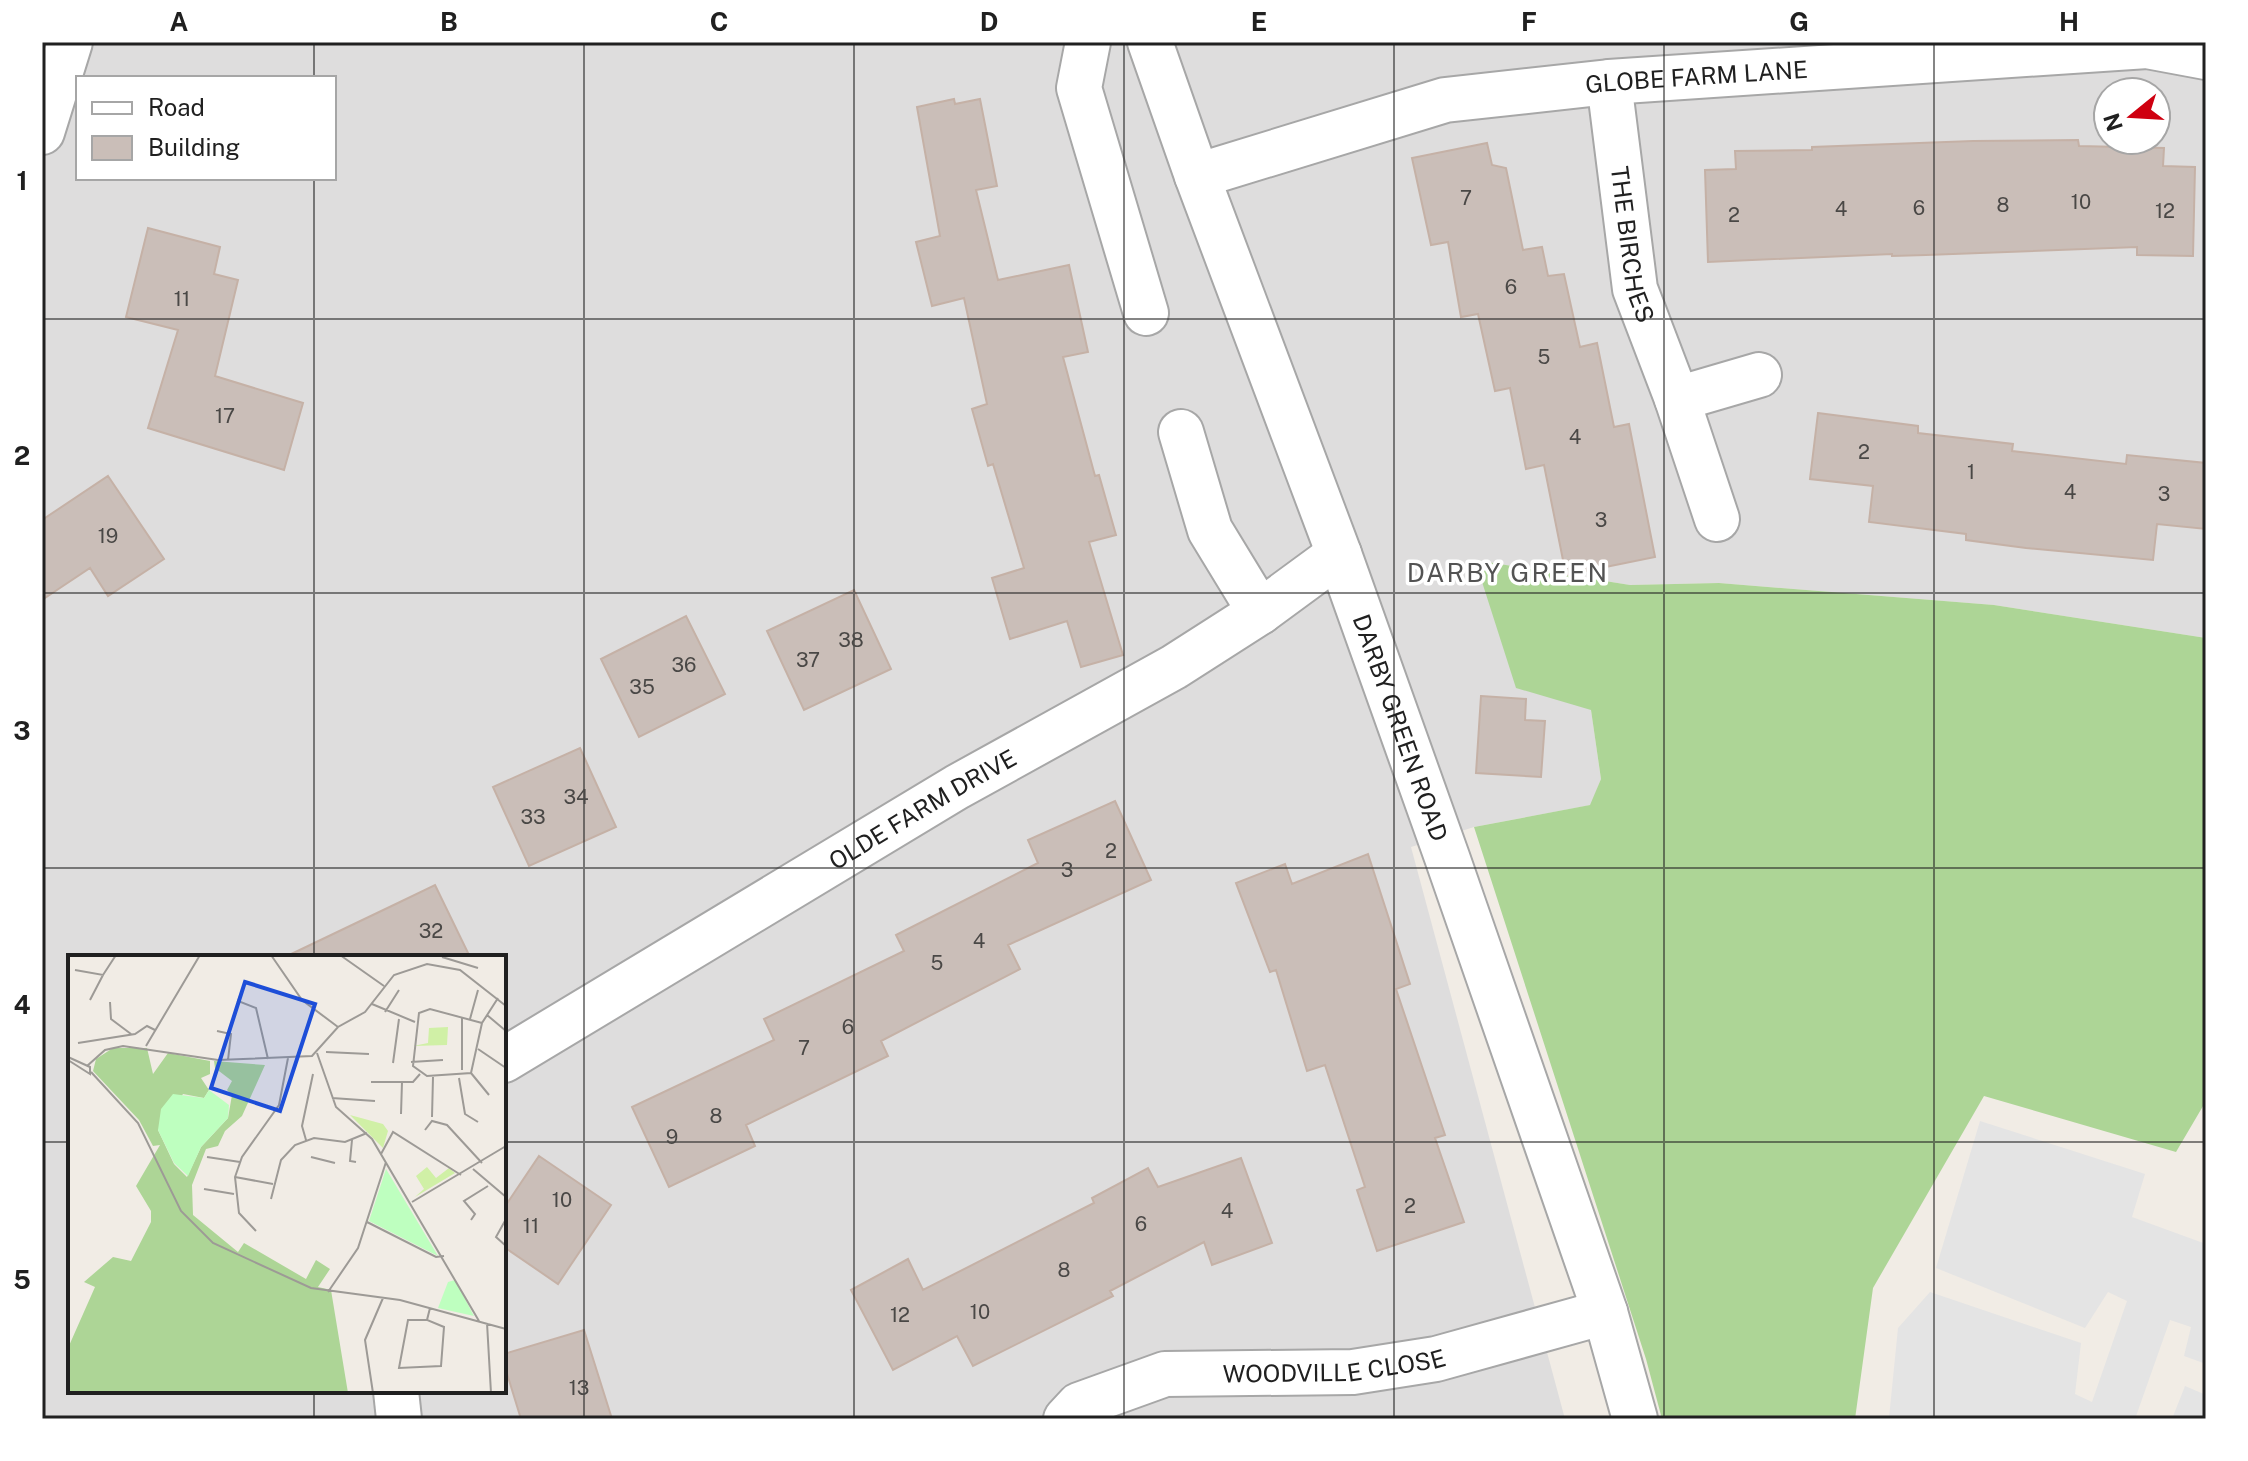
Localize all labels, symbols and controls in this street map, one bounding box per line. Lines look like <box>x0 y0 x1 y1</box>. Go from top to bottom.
text: A <box>170 6 189 37</box>
text: B <box>440 6 458 37</box>
text: C <box>710 6 728 37</box>
text: D <box>980 6 998 37</box>
text: E <box>1251 6 1267 37</box>
text: F <box>1521 6 1537 37</box>
text: G <box>1789 6 1809 37</box>
text: H <box>2059 6 2079 37</box>
street label: GLOBE FARM LANE <box>1584 55 1809 99</box>
legend <box>76 76 336 180</box>
north arrow <box>2092 76 2172 156</box>
text: Road <box>148 93 205 121</box>
text: N <box>2098 110 2128 134</box>
text: Building <box>148 133 240 161</box>
street label: THE BIRCHES <box>1606 164 1660 326</box>
text: 1 <box>16 165 28 196</box>
house number: 7 <box>1460 186 1472 210</box>
house number: 10 <box>2071 190 2091 214</box>
house number: 8 <box>1997 193 2009 217</box>
house number: 6 <box>1913 196 1925 220</box>
house number: 4 <box>1835 197 1847 221</box>
house number: 12 <box>2155 199 2175 223</box>
house number: 2 <box>1728 203 1740 227</box>
house number: 6 <box>1505 275 1517 299</box>
house number: 11 <box>174 287 190 311</box>
house number: 5 <box>1538 345 1550 369</box>
house number: 17 <box>215 404 235 428</box>
house number: 4 <box>1569 425 1581 449</box>
text: 2 <box>14 440 30 471</box>
house number: 2 <box>1858 440 1870 464</box>
house number: 1 <box>1967 460 1975 484</box>
house number: 4 <box>2064 480 2076 504</box>
house number: 3 <box>2158 482 2170 506</box>
house number: 3 <box>1595 508 1607 532</box>
house number: 19 <box>98 524 118 548</box>
district label: DARBY GREEN <box>1407 557 1609 588</box>
street label: DARBY GREEN ROAD <box>1348 610 1454 845</box>
house number: 38 <box>838 628 864 652</box>
house number: 37 <box>796 648 820 672</box>
house number: 36 <box>672 653 696 677</box>
house number: 35 <box>629 675 655 699</box>
text: 3 <box>13 715 31 746</box>
street label: OLDE FARM DRIVE <box>824 743 1021 875</box>
house number: 34 <box>563 785 589 809</box>
house number: 33 <box>520 805 546 829</box>
house number: 2 <box>1105 839 1117 863</box>
house number: 3 <box>1061 858 1073 882</box>
house number: 32 <box>419 919 443 943</box>
house number: 4 <box>973 929 985 953</box>
house number: 5 <box>931 951 943 975</box>
inset map <box>68 955 506 1393</box>
text: 4 <box>13 989 31 1020</box>
house number: 6 <box>842 1015 854 1039</box>
house number: 7 <box>798 1036 810 1060</box>
house number: 8 <box>710 1104 722 1128</box>
house number: 9 <box>666 1125 678 1149</box>
house number: 10 <box>552 1188 572 1212</box>
house number: 2 <box>1404 1194 1416 1218</box>
house number: 4 <box>1221 1199 1233 1223</box>
house number: 6 <box>1135 1212 1147 1236</box>
house number: 11 <box>523 1214 539 1238</box>
house number: 8 <box>1058 1258 1070 1282</box>
text: 5 <box>13 1264 31 1295</box>
house number: 10 <box>970 1300 990 1324</box>
house number: 12 <box>890 1303 910 1327</box>
street label: WOODVILLE CLOSE <box>1223 1343 1449 1387</box>
house number: 13 <box>569 1376 589 1400</box>

